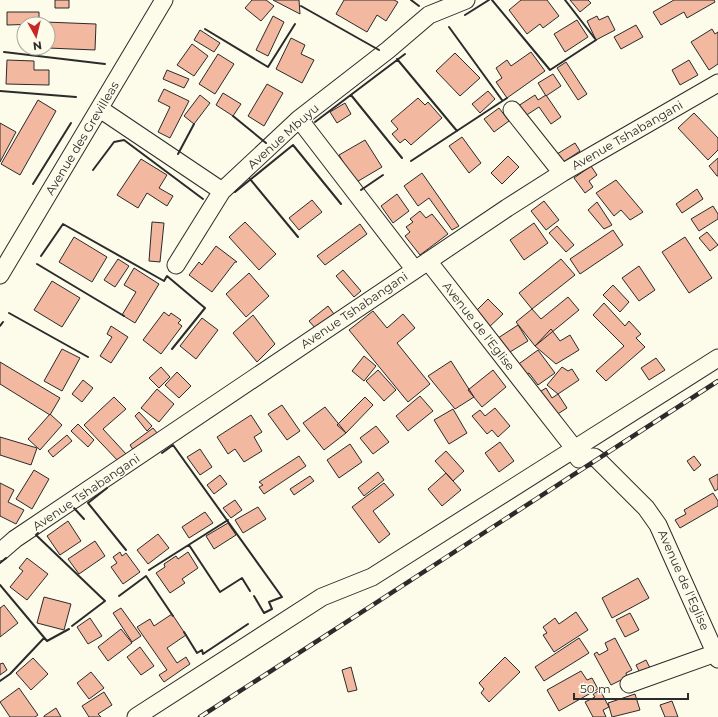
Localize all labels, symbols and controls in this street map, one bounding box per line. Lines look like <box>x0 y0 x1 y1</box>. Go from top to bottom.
north arrow <box>16 16 56 56</box>
text: N <box>32 38 43 53</box>
street label: Avenue des Grevilleas <box>42 78 122 198</box>
street label: Avenue Tshabangani <box>569 97 685 173</box>
street label: Avenue Mbuyu <box>244 100 322 172</box>
street label: Avenue Tshabangani <box>298 269 410 351</box>
street label: Avenue de l'Eglise <box>440 279 518 373</box>
street label: Avenue Tshabangani <box>30 451 142 533</box>
street label: Avenue de l'Eglise <box>655 527 713 633</box>
scale bar <box>574 675 688 701</box>
text: 50 m <box>580 681 611 696</box>

